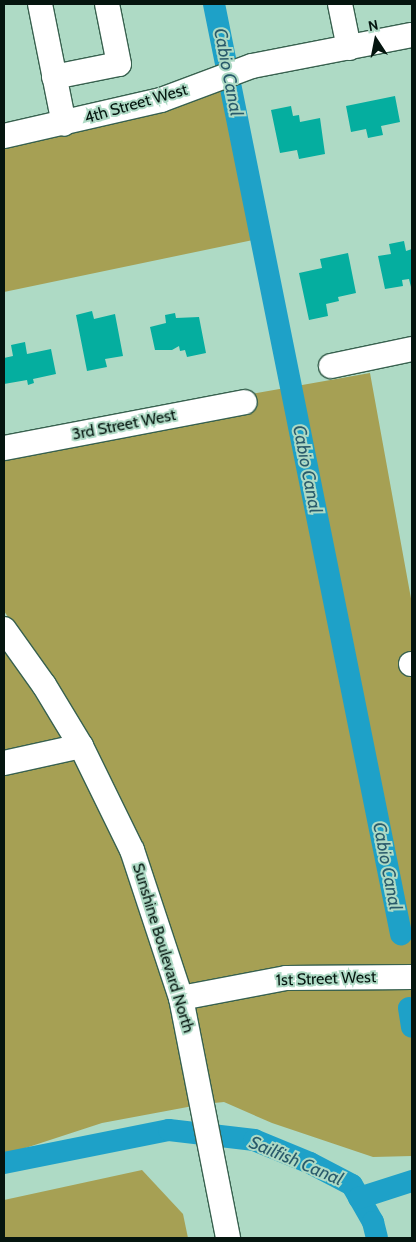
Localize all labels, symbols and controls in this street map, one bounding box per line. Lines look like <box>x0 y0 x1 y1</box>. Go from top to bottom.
north arrow <box>351 15 401 65</box>
text: N <box>367 15 380 35</box>
water label: Cabio Canal <box>209 26 247 118</box>
street label: 4th Street West <box>82 80 190 128</box>
street label: 3rd Street West <box>70 406 178 444</box>
water label: Cabio Canal <box>288 423 326 515</box>
water label: Cabio Canal <box>368 820 406 912</box>
street label: Sunshine Boulevard North <box>128 861 198 1035</box>
street label: 1st Street West <box>276 968 376 990</box>
water label: Sailfish Canal <box>246 1132 346 1190</box>

